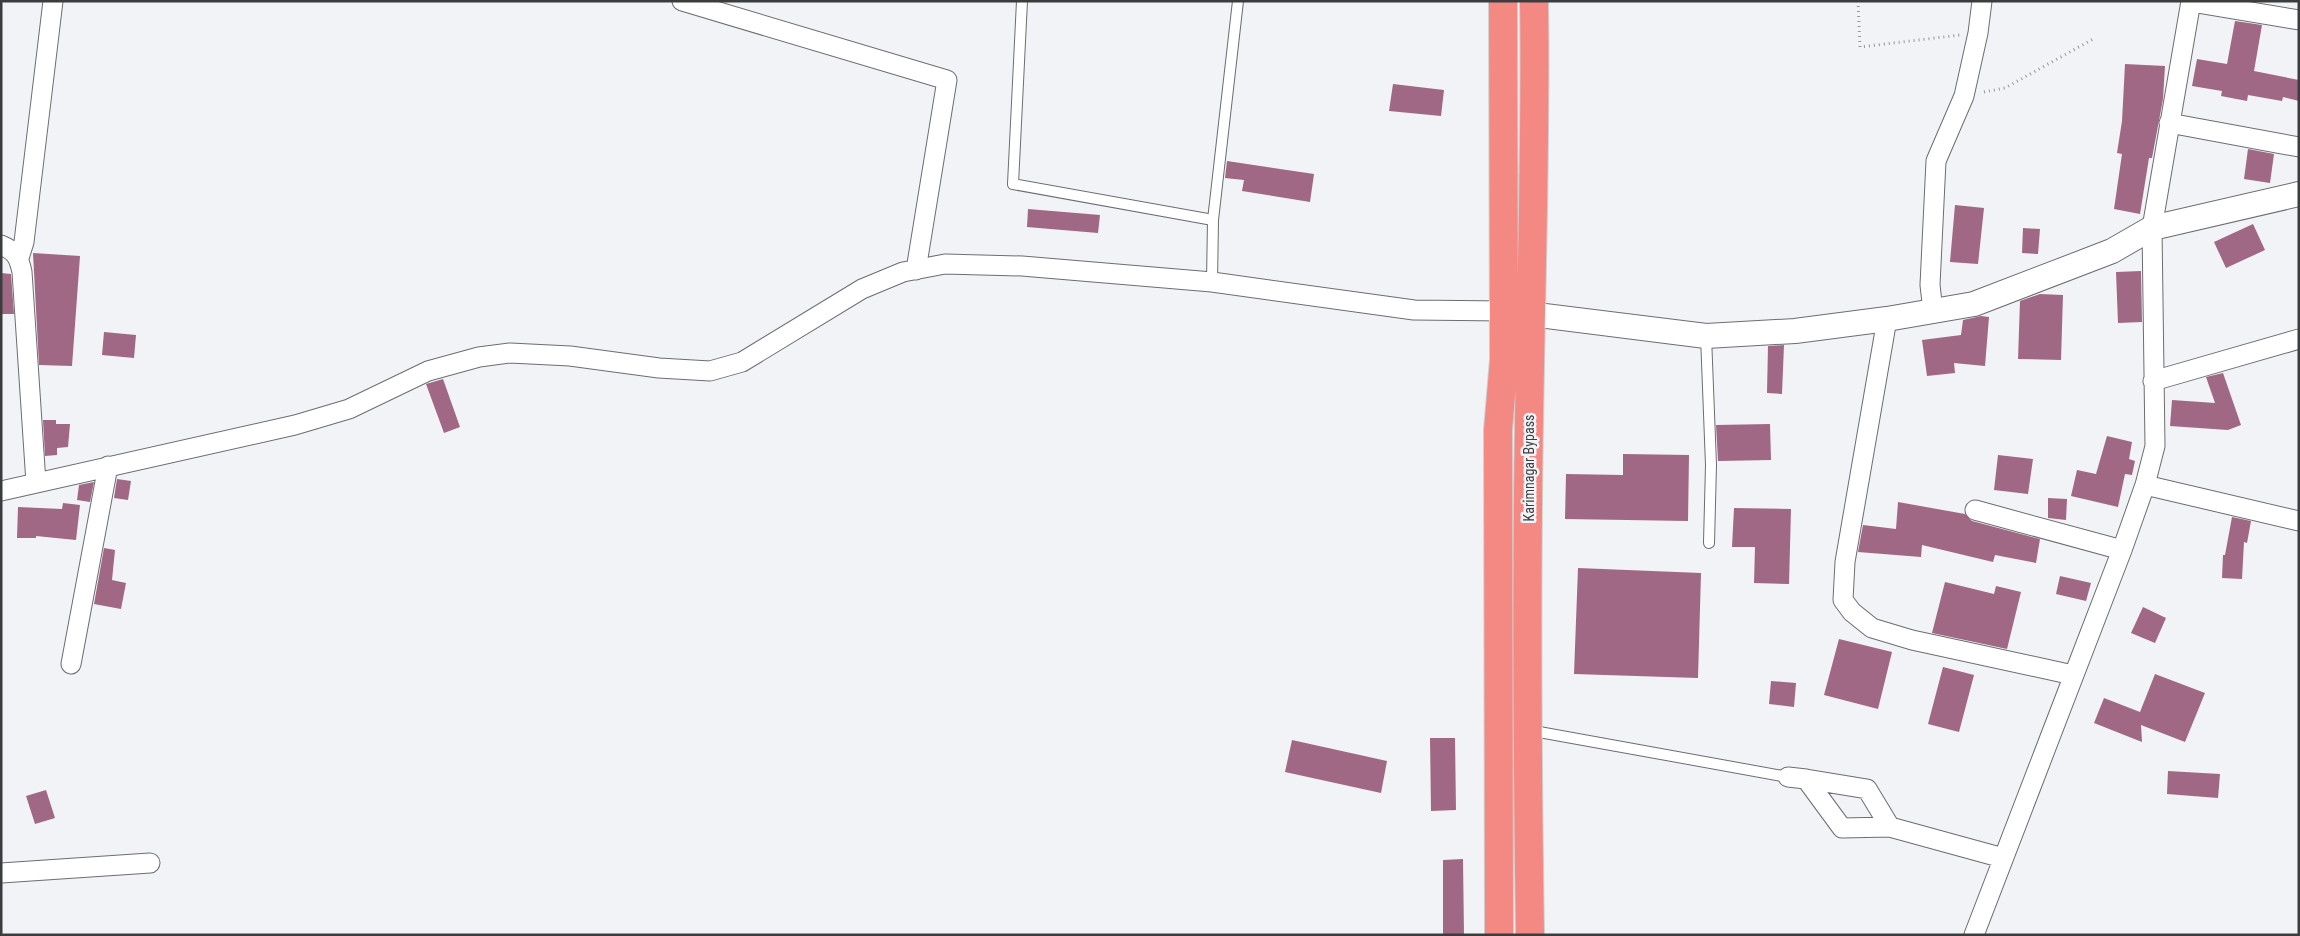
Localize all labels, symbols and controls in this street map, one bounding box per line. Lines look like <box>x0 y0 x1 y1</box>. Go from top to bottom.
street label: Karimnagar Bypass <box>1521 415 1537 521</box>

